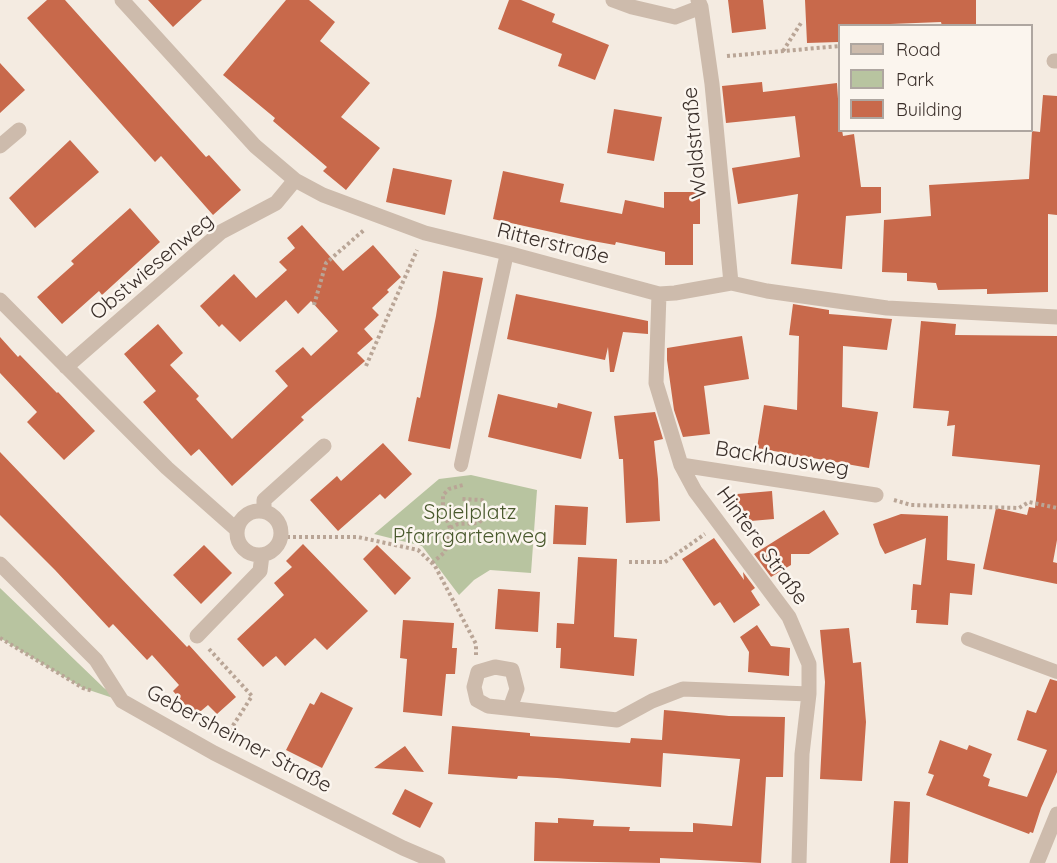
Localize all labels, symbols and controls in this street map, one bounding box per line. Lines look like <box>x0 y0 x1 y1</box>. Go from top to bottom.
legend <box>838 24 1033 132</box>
text: Road <box>896 38 941 61</box>
text: Park <box>896 68 934 91</box>
street label: Waldstraße <box>678 86 712 200</box>
text: Building <box>896 98 962 121</box>
street label: Obstwiesenweg <box>85 208 219 326</box>
street label: Ritterstraße <box>494 218 612 270</box>
street label: Backhausweg <box>713 436 851 482</box>
street label: Hintere Straße <box>711 482 813 610</box>
park label: Spielplatz Pfarrgartenweg <box>393 500 547 550</box>
street label: Gebersheimer Straße <box>142 679 336 799</box>

